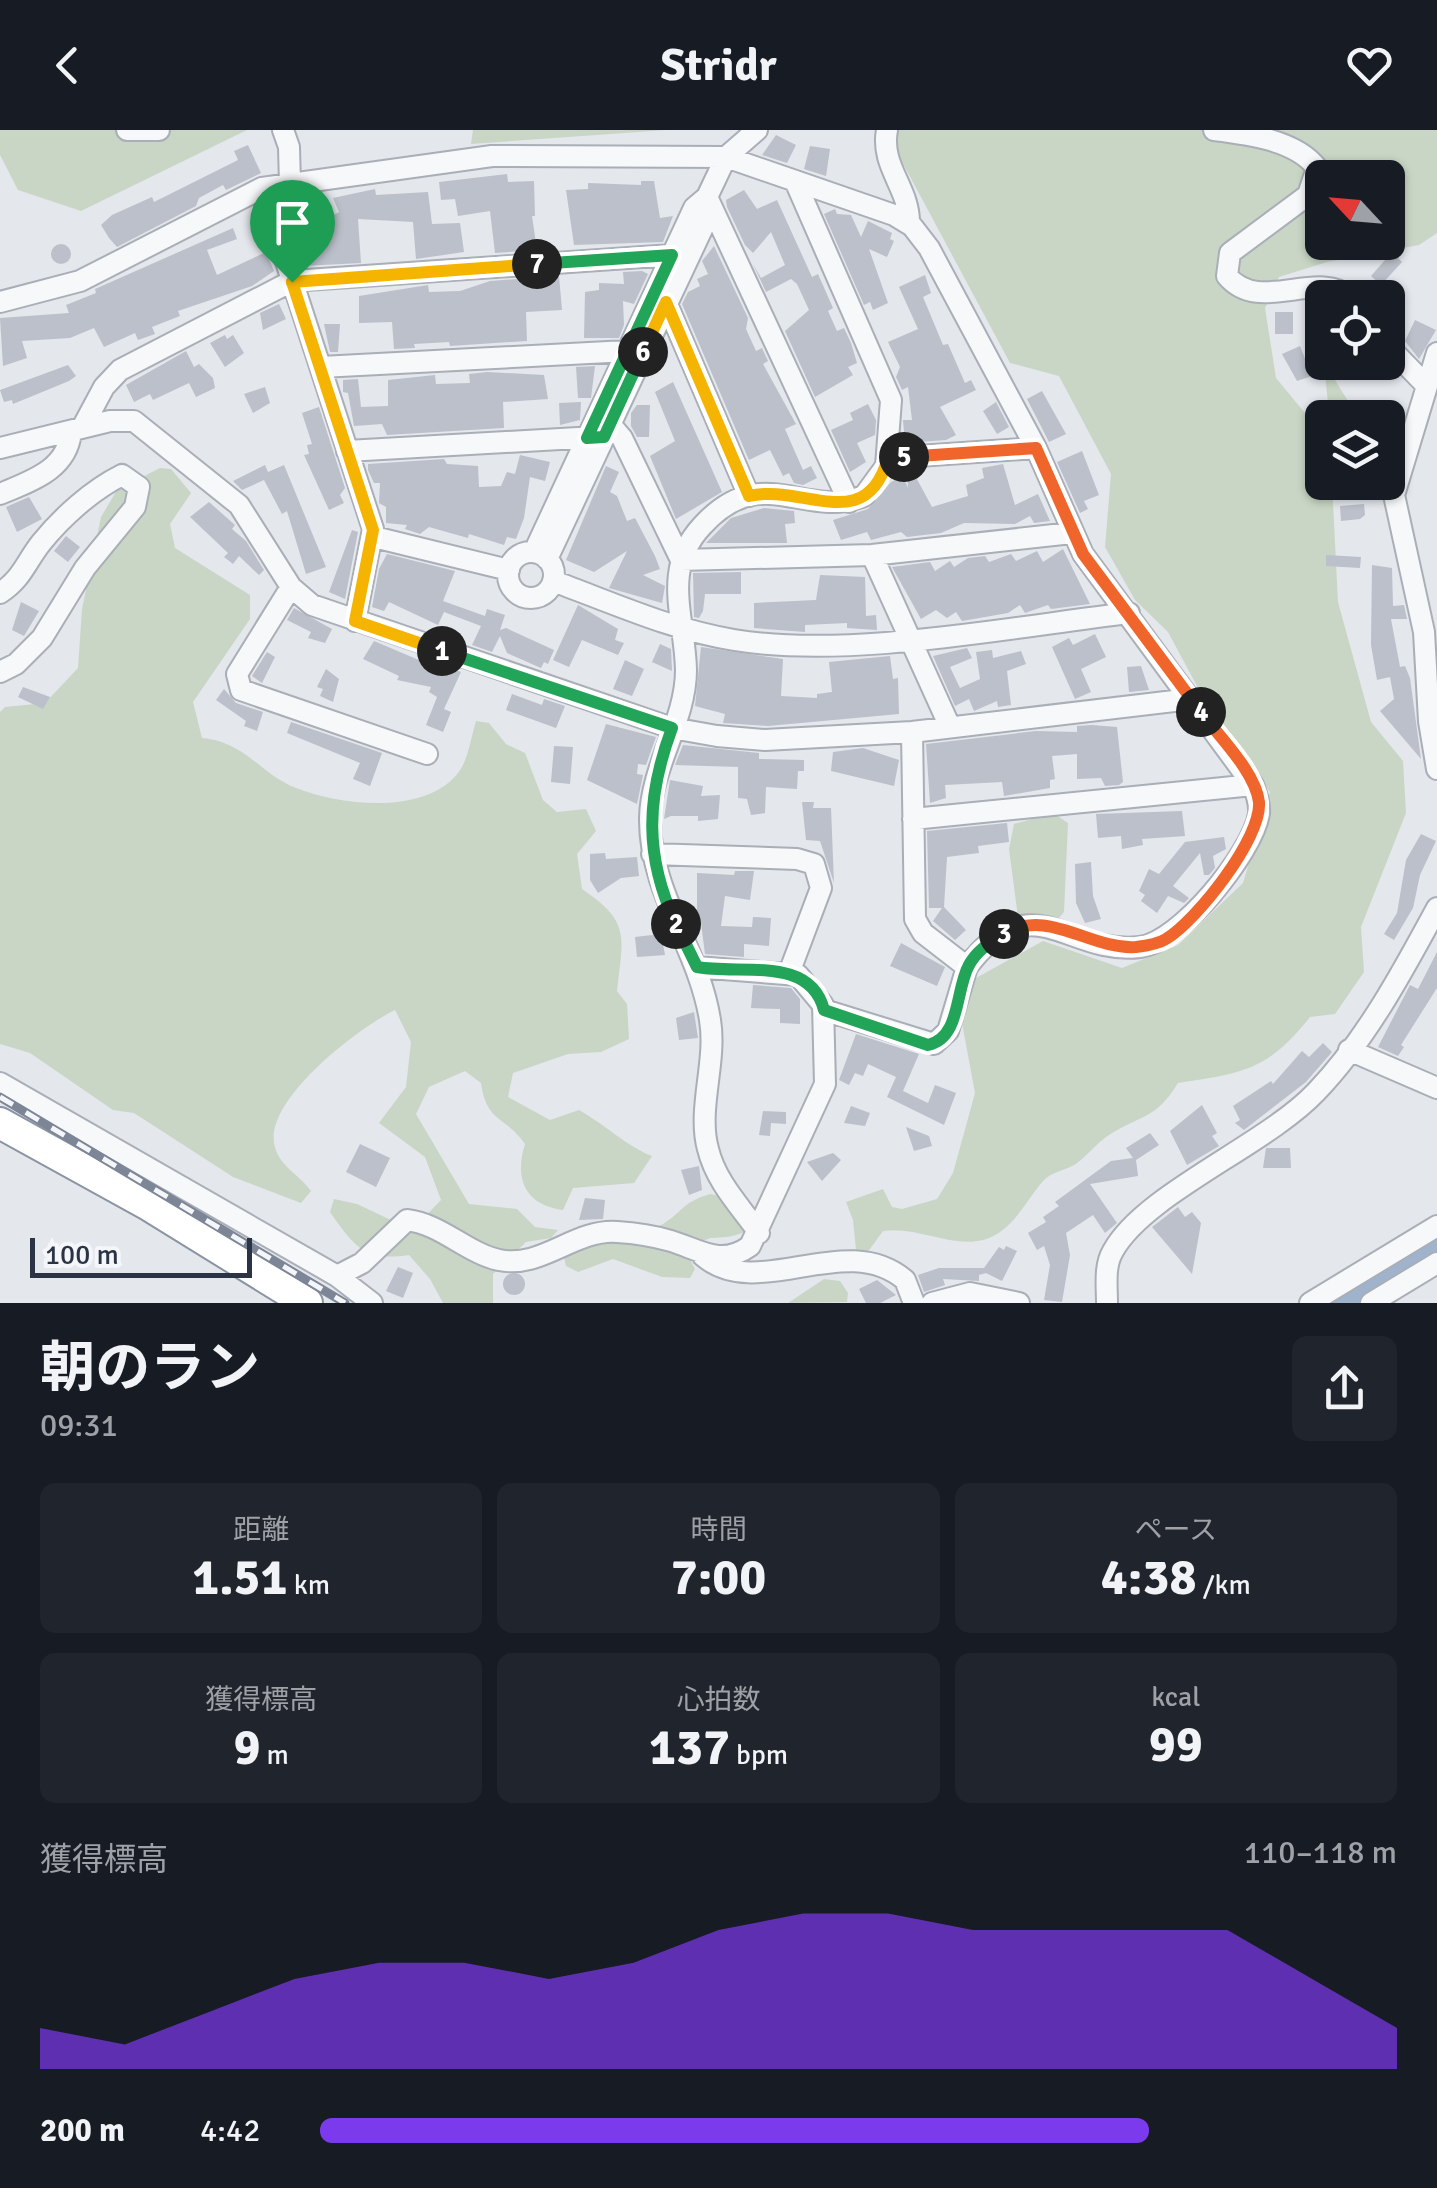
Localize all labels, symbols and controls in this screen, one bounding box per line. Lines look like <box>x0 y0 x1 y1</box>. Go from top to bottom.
icon: back <box>40 38 95 93</box>
text: Stridr <box>660 38 777 93</box>
icon: heart <box>1342 38 1397 93</box>
north arrow <box>1305 160 1405 260</box>
map controls <box>1305 160 1405 500</box>
pin <box>250 180 335 283</box>
icon: arrive <box>265 195 320 250</box>
pin: 7 <box>512 239 562 289</box>
text: 7 <box>529 247 545 281</box>
button: locate <box>1305 280 1405 380</box>
pin: 6 <box>618 327 668 377</box>
text: 6 <box>635 335 651 369</box>
button: layers <box>1305 400 1405 500</box>
pin: 5 <box>879 432 929 482</box>
text: 5 <box>896 440 912 474</box>
pin: 1 <box>417 626 467 676</box>
text: 1 <box>434 634 450 668</box>
pin: 4 <box>1176 687 1226 737</box>
text: 4 <box>1193 695 1209 729</box>
pin: 2 <box>651 899 701 949</box>
text: 2 <box>668 907 684 941</box>
pin: 3 <box>979 909 1029 959</box>
text: 3 <box>996 917 1012 951</box>
scale bar <box>30 1233 252 1278</box>
text: 100 m <box>45 1238 119 1272</box>
text: 朝のラン <box>40 1334 260 1402</box>
button: share <box>1292 1336 1397 1441</box>
text: 09:31 <box>40 1406 118 1445</box>
text: 距離 <box>233 1513 289 1547</box>
text: 時間 <box>690 1513 747 1547</box>
text: ペース <box>1135 1513 1217 1547</box>
text: 1.51 <box>192 1547 288 1609</box>
text: 7:00 <box>671 1547 766 1609</box>
text: 4:38 <box>1101 1547 1197 1609</box>
text: km <box>288 1568 330 1602</box>
text: /km <box>1197 1568 1251 1602</box>
text: kcal <box>1151 1680 1200 1714</box>
text: 獲得標高 <box>205 1683 317 1717</box>
text: 心拍数 <box>676 1683 761 1717</box>
text: 99 <box>1149 1714 1203 1776</box>
text: 9 <box>233 1717 260 1779</box>
text: 137 <box>649 1717 730 1779</box>
text: m <box>260 1738 289 1772</box>
text: bpm <box>730 1738 788 1772</box>
text: 110–118 m <box>1244 1833 1397 1872</box>
text: 獲得標高 <box>40 1840 168 1879</box>
text: 200 m <box>40 2111 125 2150</box>
text: 4:42 <box>200 2111 260 2150</box>

